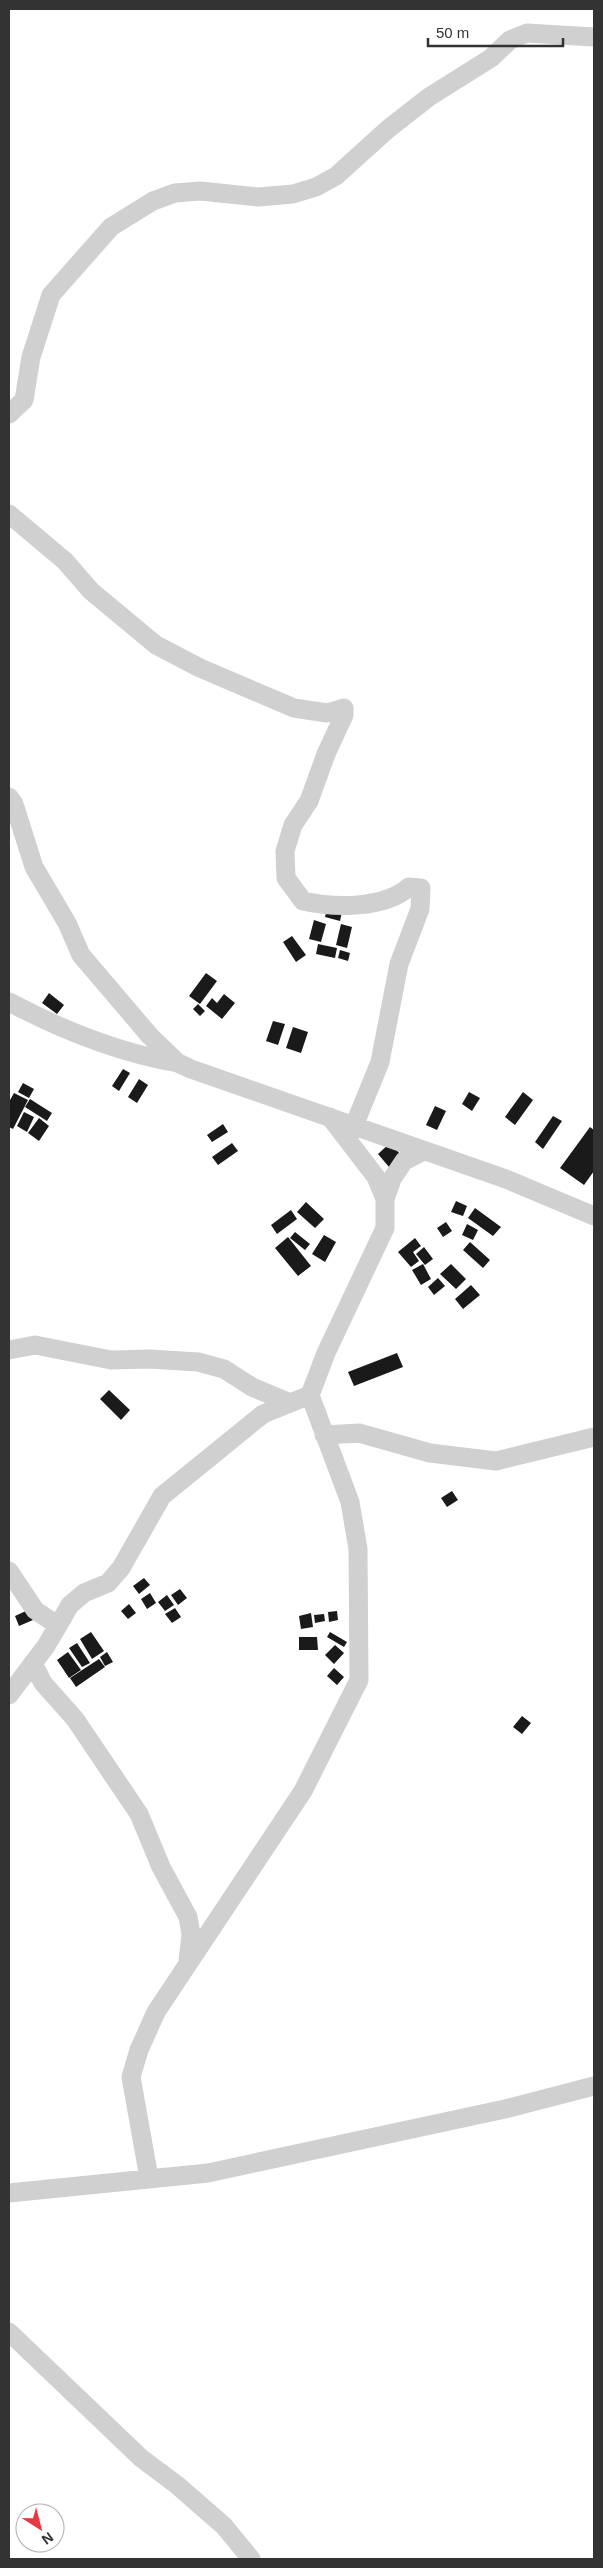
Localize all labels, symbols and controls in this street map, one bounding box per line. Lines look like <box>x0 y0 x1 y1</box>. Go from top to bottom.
scale bar <box>428 15 563 47</box>
text: 50 m <box>436 24 469 41</box>
north arrow <box>15 2503 65 2553</box>
text: N <box>39 2529 56 2548</box>

